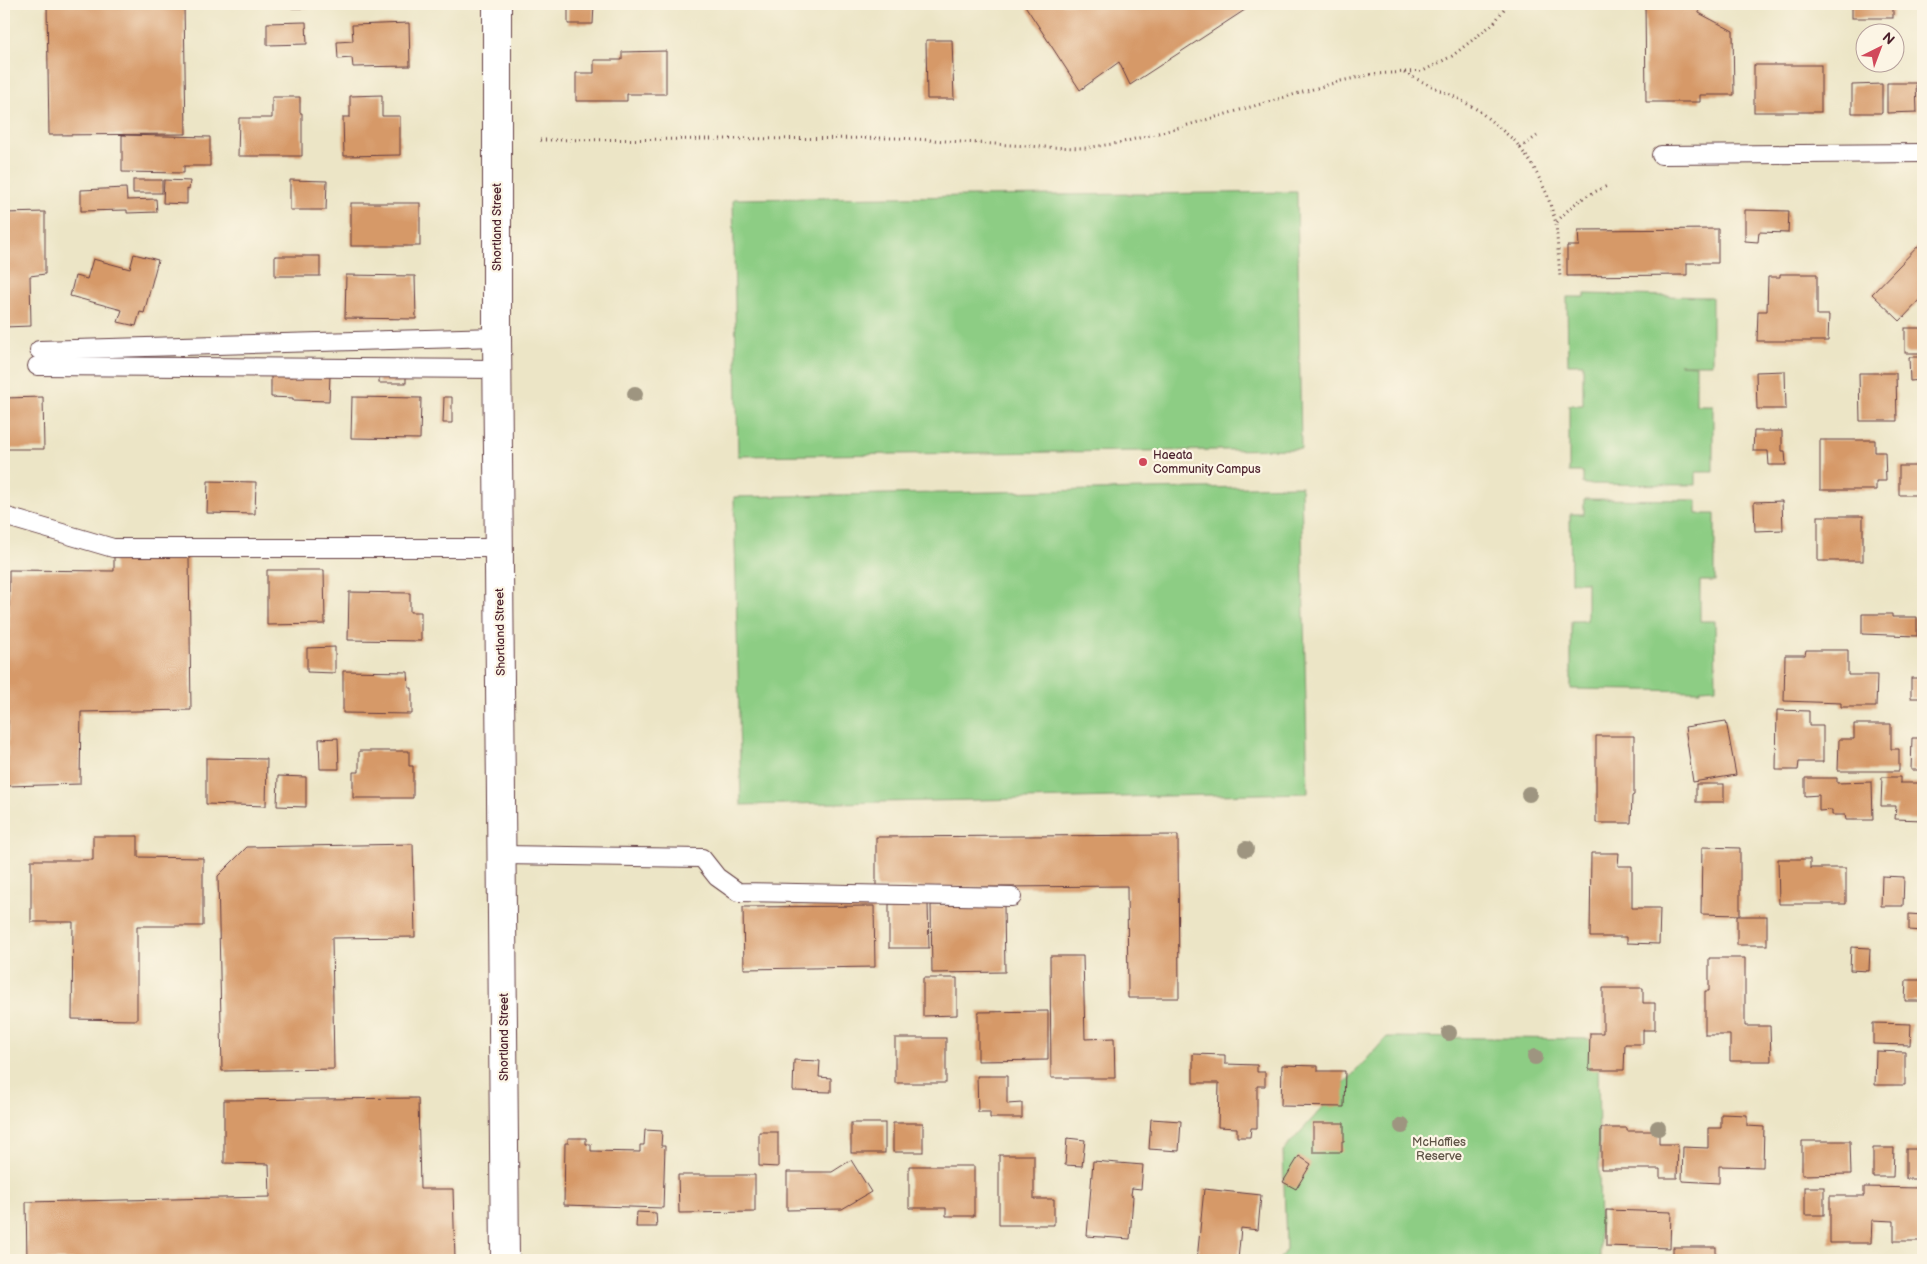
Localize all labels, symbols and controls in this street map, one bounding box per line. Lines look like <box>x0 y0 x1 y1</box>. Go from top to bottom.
north arrow <box>1854 22 1904 72</box>
text: N <box>1879 29 1898 49</box>
street label: Shortland Street <box>490 183 505 271</box>
place label: Haeata Community Campus <box>1153 448 1261 477</box>
marker: Haeata Community Campus <box>1137 456 1149 468</box>
street label: Shortland Street <box>492 588 509 676</box>
street label: Shortland Street <box>497 993 512 1081</box>
park label: McHaffies Reserve <box>1412 1135 1466 1164</box>

